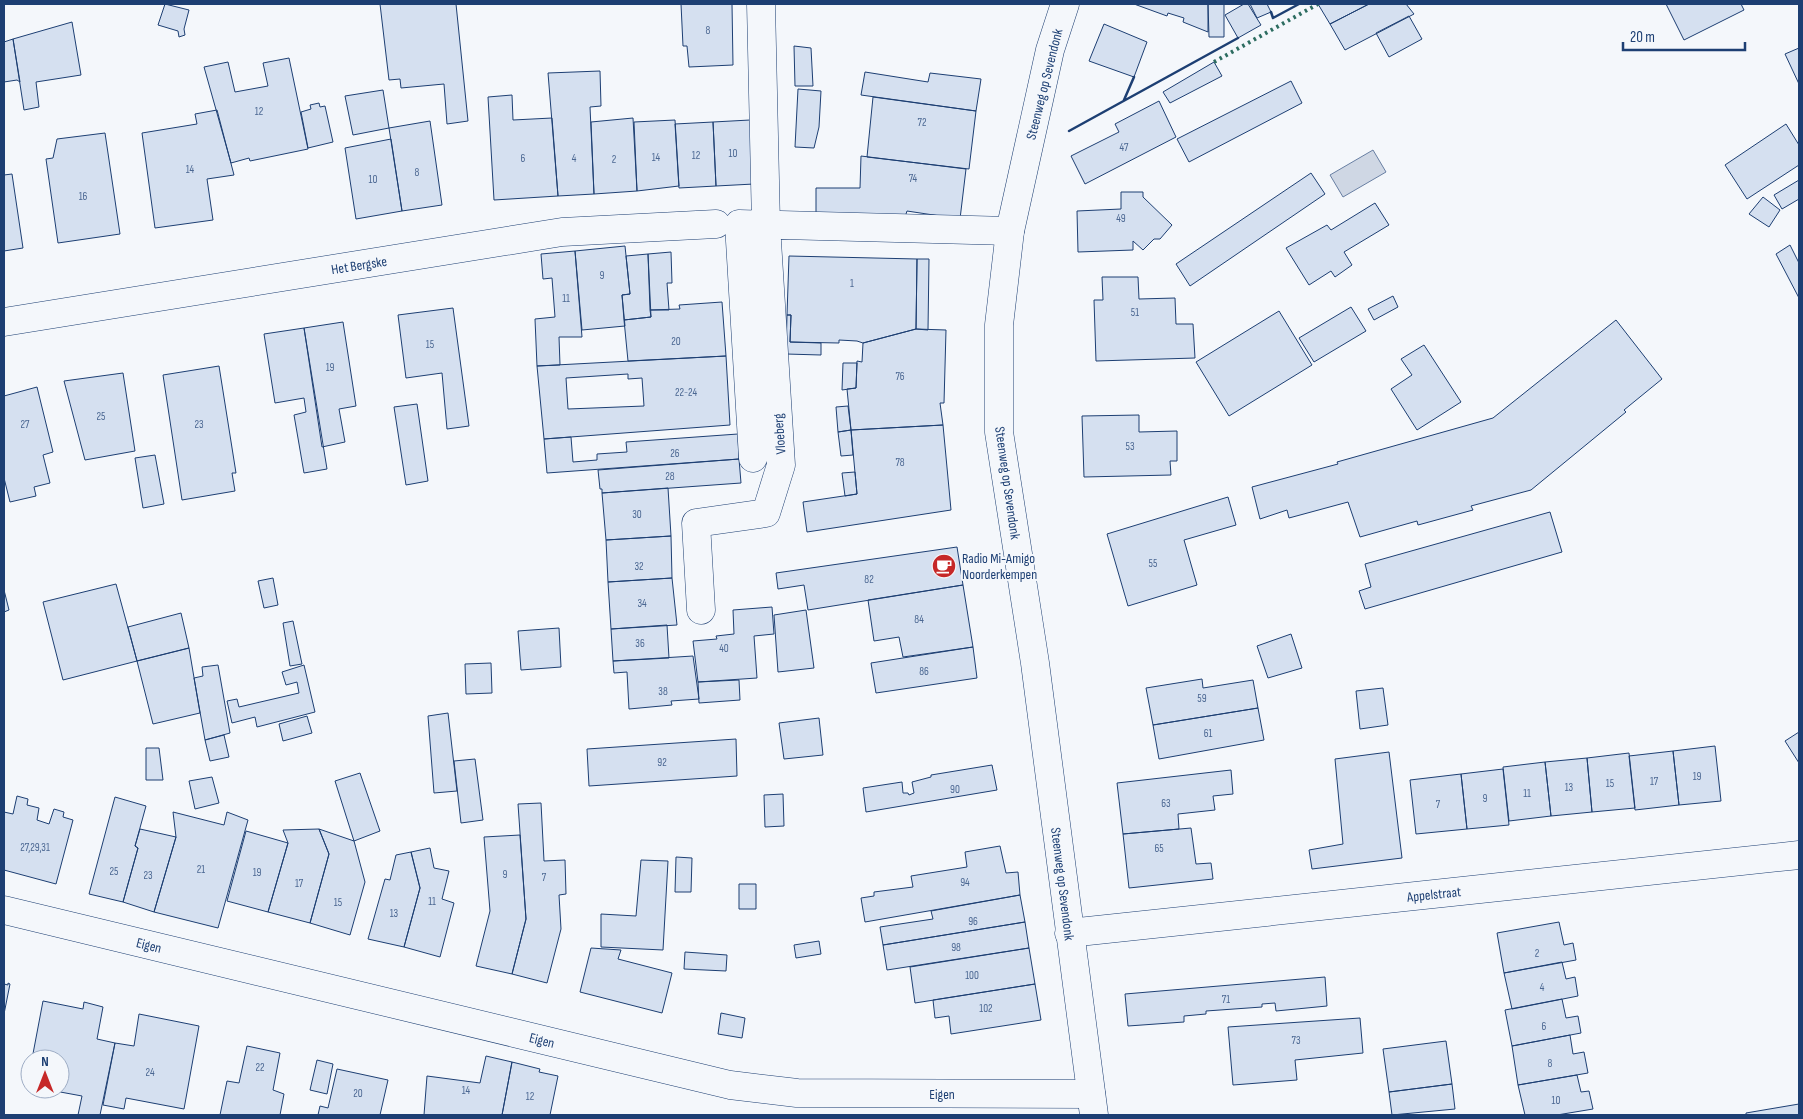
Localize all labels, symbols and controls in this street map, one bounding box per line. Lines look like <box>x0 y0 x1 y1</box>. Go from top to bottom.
scale bar <box>1623 20 1746 52</box>
house number: 8 <box>706 24 711 37</box>
street label: Steenweg op Sevendonk <box>1022 26 1067 141</box>
text: 20 m <box>1630 28 1655 47</box>
house number: 12 <box>255 105 264 118</box>
house number: 72 <box>918 116 927 129</box>
house number: 47 <box>1120 141 1129 154</box>
house number: 10 <box>729 147 737 160</box>
house number: 12 <box>692 149 701 162</box>
house number: 14 <box>652 151 661 164</box>
house number: 6 <box>521 152 526 165</box>
house number: 4 <box>572 152 577 165</box>
house number: 2 <box>612 153 617 166</box>
house number: 14 <box>186 163 195 176</box>
house number: 8 <box>415 166 420 179</box>
house number: 74 <box>909 172 918 185</box>
house number: 10 <box>369 173 377 186</box>
house number: 16 <box>79 190 88 203</box>
house number: 49 <box>1116 212 1126 225</box>
street label: Het Bergske <box>330 253 388 278</box>
house number: 9 <box>600 269 605 282</box>
house number: 1 <box>850 277 854 290</box>
house number: 11 <box>562 292 570 305</box>
house number: 51 <box>1131 306 1139 319</box>
house number: 20 <box>671 335 681 348</box>
house number: 15 <box>426 338 434 351</box>
house number: 19 <box>326 361 334 374</box>
house number: 76 <box>895 370 905 383</box>
house number: 22-24 <box>675 386 697 399</box>
house number: 25 <box>97 410 105 423</box>
street label: Vloeberg <box>770 413 789 455</box>
house number: 27 <box>21 418 30 431</box>
house number: 23 <box>194 418 204 431</box>
street label: Steenweg op Sevendonk <box>991 425 1024 541</box>
house number: 53 <box>1125 440 1135 453</box>
house number: 26 <box>670 447 680 460</box>
house number: 78 <box>895 456 905 469</box>
house number: 28 <box>665 470 675 483</box>
house number: 30 <box>632 508 642 521</box>
place label: Radio Mi-Amigo Noorderkempen <box>962 550 1037 583</box>
cafe icon: Radio Mi-Amigo Noorderkempen <box>931 553 957 579</box>
house number: 55 <box>1149 557 1157 570</box>
house number: 32 <box>634 560 644 573</box>
house number: 82 <box>864 573 874 586</box>
house number: 34 <box>637 597 647 610</box>
house number: 84 <box>914 613 924 626</box>
house number: 36 <box>635 637 645 650</box>
house number: 40 <box>719 642 729 655</box>
house number: 86 <box>919 665 929 678</box>
house number: 38 <box>658 685 668 698</box>
house number: 59 <box>1197 692 1207 705</box>
house number: 61 <box>1204 727 1212 740</box>
house number: 92 <box>657 756 667 769</box>
house number: 19 <box>1693 770 1701 783</box>
house number: 17 <box>1650 775 1659 788</box>
house number: 15 <box>1606 777 1614 790</box>
house number: 13 <box>1565 781 1574 794</box>
house number: 90 <box>950 783 960 796</box>
house number: 11 <box>1523 787 1531 800</box>
house number: 9 <box>1483 792 1488 805</box>
house number: 63 <box>1161 797 1171 810</box>
house number: 7 <box>1436 798 1441 811</box>
street label: Steenweg op Sevendonk <box>1047 826 1078 942</box>
house number: 27,29,31 <box>20 841 50 854</box>
house number: 65 <box>1154 842 1164 855</box>
house number: 21 <box>197 863 205 876</box>
house number: 25 <box>110 865 118 878</box>
house number: 19 <box>253 866 261 879</box>
house number: 9 <box>503 868 508 881</box>
house number: 23 <box>143 869 153 882</box>
house number: 7 <box>542 871 547 884</box>
house number: 94 <box>960 876 970 889</box>
house number: 17 <box>295 877 304 890</box>
street label: Appelstraat <box>1405 883 1462 906</box>
house number: 11 <box>428 895 436 908</box>
house number: 15 <box>334 896 342 909</box>
house number: 13 <box>390 907 399 920</box>
house number: 96 <box>968 915 978 928</box>
street label: Eigen <box>134 934 163 957</box>
house number: 98 <box>951 941 961 954</box>
house number: 2 <box>1535 947 1540 960</box>
house number: 100 <box>965 969 979 982</box>
house number: 4 <box>1540 981 1545 994</box>
house number: 71 <box>1222 993 1230 1006</box>
house number: 102 <box>979 1002 993 1015</box>
house number: 6 <box>1542 1020 1547 1033</box>
street label: Eigen <box>527 1029 556 1052</box>
house number: 73 <box>1291 1034 1301 1047</box>
north arrow <box>20 1049 70 1099</box>
text: N <box>41 1053 49 1070</box>
house number: 8 <box>1548 1057 1553 1070</box>
house number: 22 <box>255 1061 265 1074</box>
house number: 24 <box>145 1066 155 1079</box>
house number: 14 <box>462 1084 471 1097</box>
street label: Eigen <box>929 1086 955 1103</box>
house number: 20 <box>353 1087 363 1100</box>
house number: 12 <box>526 1090 535 1103</box>
house number: 10 <box>1552 1094 1560 1107</box>

